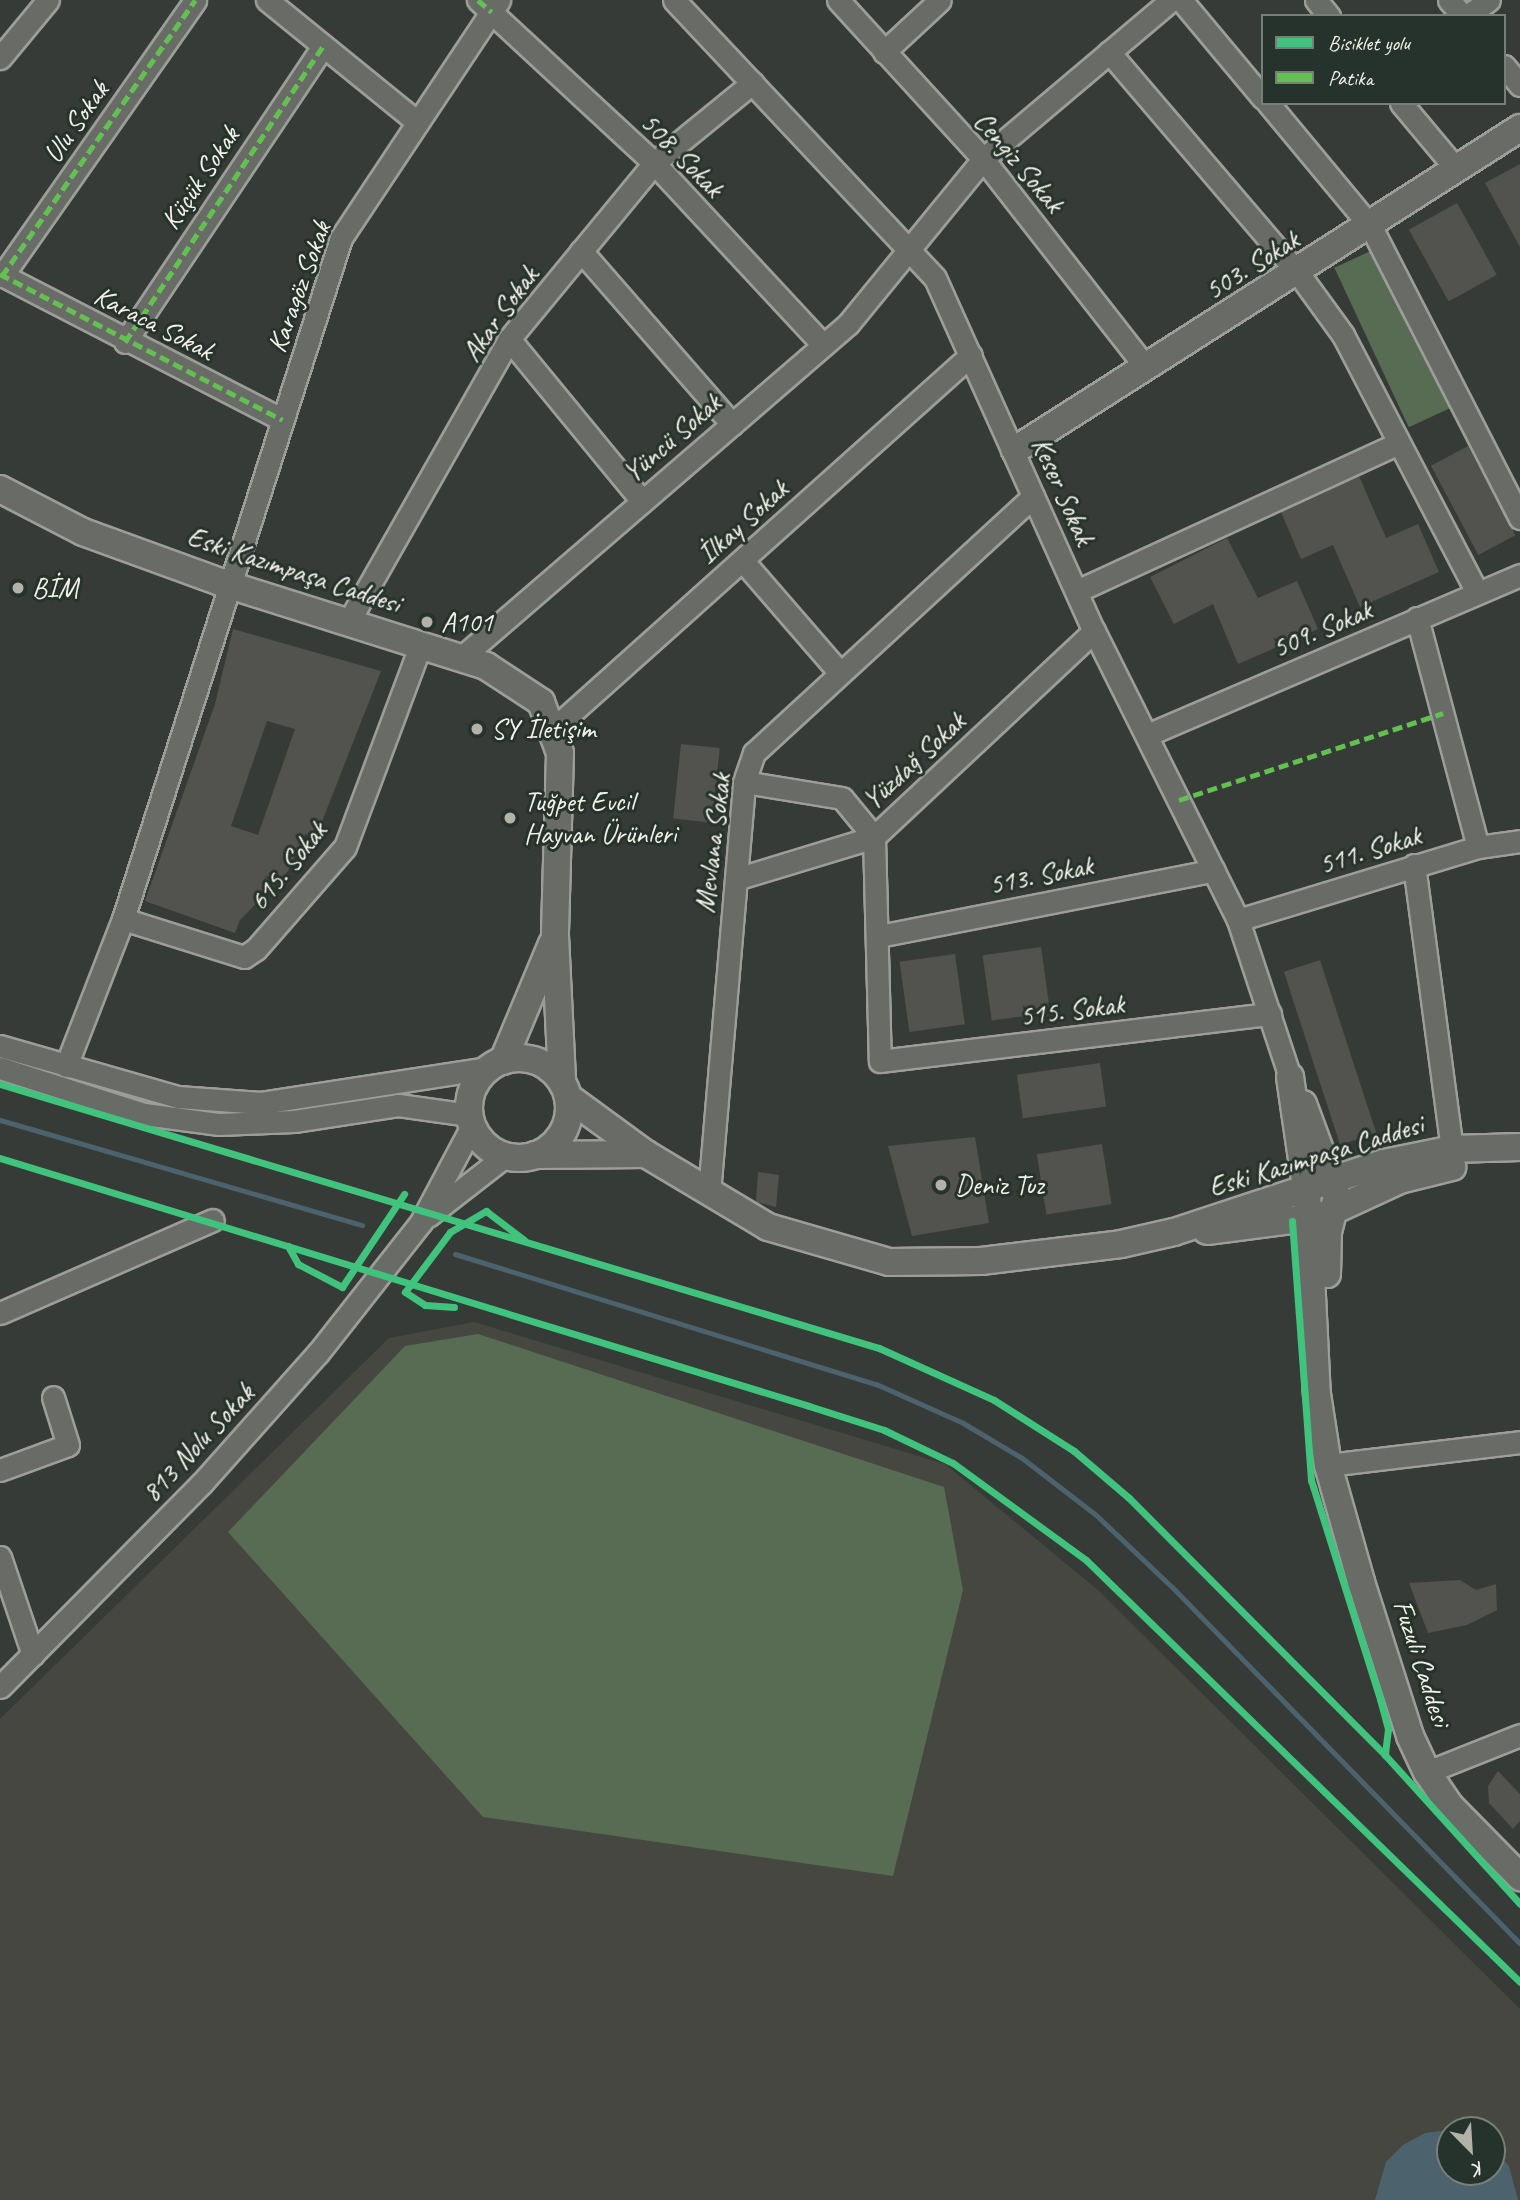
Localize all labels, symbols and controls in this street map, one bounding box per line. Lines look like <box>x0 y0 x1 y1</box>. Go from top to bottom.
legend <box>1261 14 1506 105</box>
text: Bisiklet yolu <box>1328 30 1410 56</box>
text: Patika <box>1328 65 1373 91</box>
street label: Ulu Sokak <box>36 75 116 169</box>
street label: Cengiz Sokak <box>967 105 1071 219</box>
street label: 508. Sokak <box>633 106 731 204</box>
street label: Küçük Sokak <box>154 120 246 236</box>
street label: Karagöz Sokak <box>260 217 338 357</box>
street label: 503. Sokak <box>1199 223 1305 307</box>
street label: Akar Sokak <box>455 260 545 368</box>
street label: Karaca Sokak <box>89 279 219 367</box>
street label: Yüncü Sokak <box>616 386 728 490</box>
street label: Keser Sokak <box>1025 433 1101 549</box>
street label: İlkay Sokak <box>691 473 795 571</box>
street label: Eski Kazımpaşa Caddesi <box>182 519 406 621</box>
place label: BİM <box>32 571 78 605</box>
marker: BİM <box>10 580 26 596</box>
street label: 509. Sokak <box>1267 593 1377 665</box>
place label: A101 <box>441 605 493 639</box>
marker: A101 <box>419 614 435 630</box>
street label: Yüzdağ Sokak <box>856 705 972 817</box>
place label: SY İletişim <box>491 712 595 746</box>
marker: SY İletişim <box>469 721 485 737</box>
street label: Mevlana Sokak <box>688 771 738 915</box>
place label: Tuğpet Evcil Hayvan Ürünleri <box>524 785 677 851</box>
marker: Tuğpet Evcil Hayvan Ürünleri <box>502 810 518 826</box>
street label: 615. Sokak <box>242 815 334 917</box>
street label: 511. Sokak <box>1315 819 1425 881</box>
street label: 513. Sokak <box>986 848 1096 902</box>
street label: 515. Sokak <box>1018 987 1126 1033</box>
street label: Eski Kazımpaşa Caddesi <box>1204 1107 1428 1205</box>
place label: Deniz Tuz <box>955 1168 1044 1202</box>
marker: Deniz Tuz <box>933 1177 949 1193</box>
street label: 813 Nolu Sokak <box>135 1377 261 1509</box>
street label: Fuzuli Caddesi <box>1386 1596 1458 1730</box>
north arrow <box>1436 2116 1506 2186</box>
text: K <box>1469 2155 1488 2181</box>

